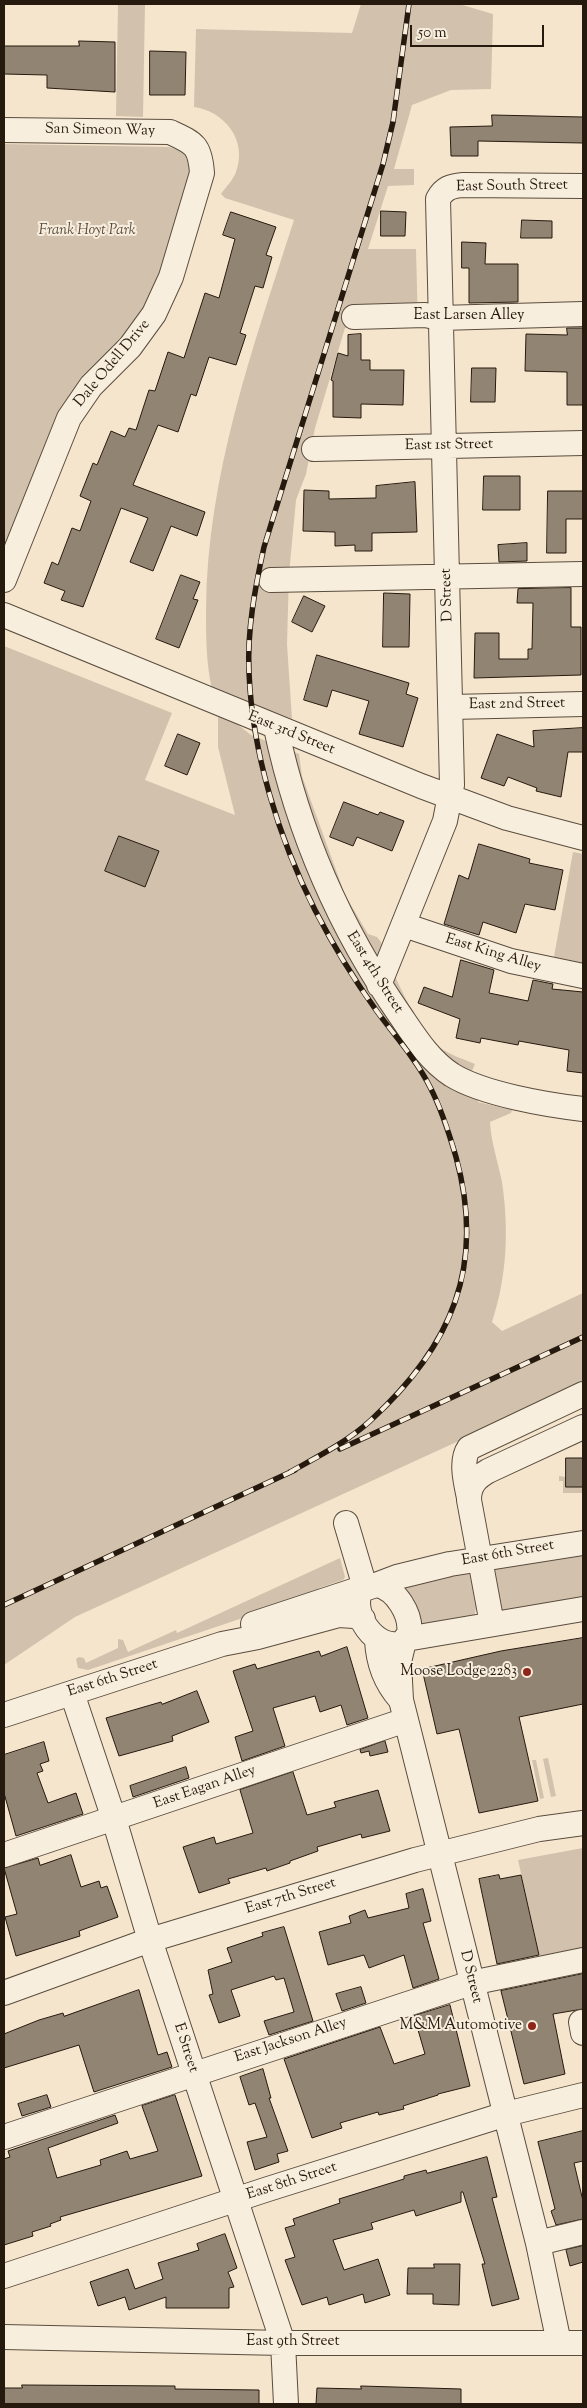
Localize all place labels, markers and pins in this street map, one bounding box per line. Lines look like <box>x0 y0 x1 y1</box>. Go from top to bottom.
place label: Moose Lodge 2283 <box>400 1663 517 1681</box>
marker: Moose Lodge 2283 <box>521 1666 533 1678</box>
place label: M&M Automotive <box>400 2017 522 2035</box>
marker: M&M Automotive <box>526 2020 538 2032</box>

